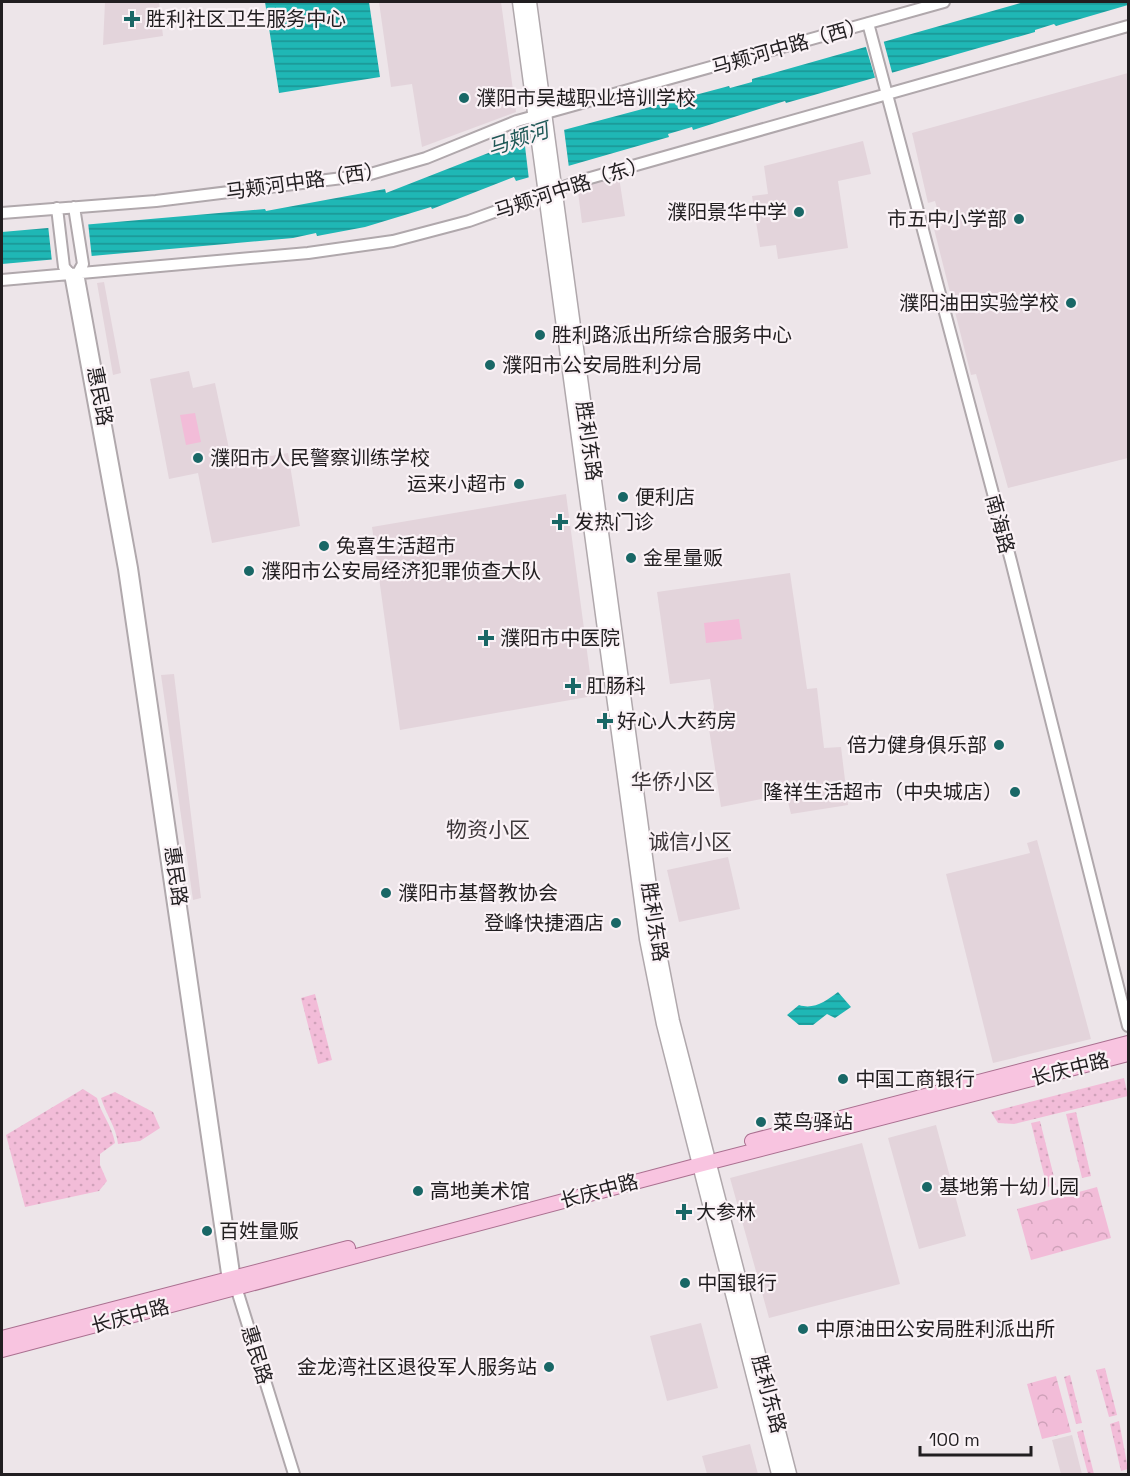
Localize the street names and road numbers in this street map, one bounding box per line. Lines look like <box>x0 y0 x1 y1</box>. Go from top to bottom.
street label: 马颊河中路（西） <box>709 11 869 81</box>
street label: 马颊河中路（东） <box>491 150 651 224</box>
street label: 马颊河中路（西） <box>224 157 386 205</box>
street label: 惠民路 <box>82 364 118 428</box>
street label: 胜利东路 <box>571 400 607 482</box>
street label: 南海路 <box>980 492 1020 556</box>
street label: 惠民路 <box>159 844 193 908</box>
street label: 胜利东路 <box>636 880 674 964</box>
street label: 长庆中路 <box>1028 1047 1112 1091</box>
street label: 长庆中路 <box>557 1168 641 1214</box>
street label: 长庆中路 <box>88 1293 172 1339</box>
street label: 惠民路 <box>236 1323 278 1387</box>
street label: 胜利东路 <box>746 1352 792 1436</box>

